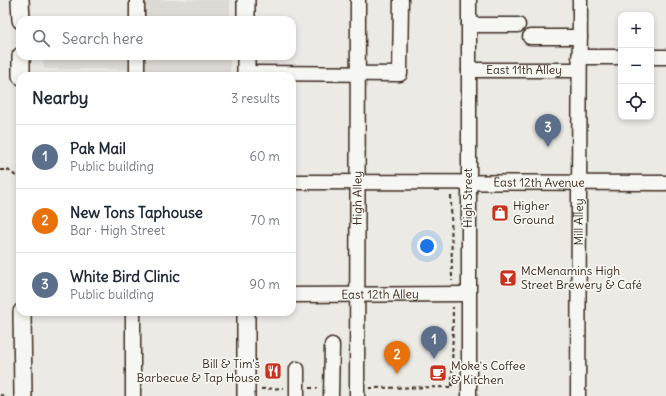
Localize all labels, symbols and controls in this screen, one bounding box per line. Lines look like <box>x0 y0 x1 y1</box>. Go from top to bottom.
map controls <box>618 12 654 120</box>
button: + <box>618 12 654 48</box>
search box <box>16 16 296 60</box>
icon: search <box>30 27 52 49</box>
text: Search here <box>62 29 143 48</box>
button: − <box>618 48 654 84</box>
street label: East 11th Alley <box>486 62 562 77</box>
button: locate <box>618 84 654 120</box>
text: Nearby <box>32 87 88 109</box>
text: 3 results <box>231 90 280 107</box>
pin: 3 <box>535 114 561 147</box>
text: Pak Mail <box>70 139 126 158</box>
text: 1 <box>42 148 48 165</box>
text: 60 m <box>249 148 280 165</box>
text: Public building <box>70 158 154 175</box>
street label: High Street <box>460 168 475 228</box>
street label: High Alley <box>349 171 365 225</box>
street label: East 12th Avenue <box>493 175 585 190</box>
place label: Higher Ground <box>513 198 554 227</box>
street label: Mill Alley <box>571 198 586 246</box>
text: New Tons Taphouse <box>70 203 203 222</box>
shop icon: Higher Ground <box>490 203 510 223</box>
text: 2 <box>41 212 49 229</box>
text: 70 m <box>251 212 280 229</box>
text: Bar · High Street <box>70 222 165 239</box>
your location <box>417 236 437 256</box>
place label: McMenamins High Street Brewery & Café <box>521 263 642 292</box>
text: White Bird Clinic <box>70 267 180 286</box>
bar icon: McMenamins High Street Brewery & Café <box>498 268 518 288</box>
text: 3 <box>41 276 49 293</box>
text: 90 m <box>249 276 280 293</box>
text: Public building <box>70 286 154 303</box>
street label: East 12th Alley <box>341 286 419 302</box>
pin: 1 <box>421 326 447 359</box>
pin: 2 <box>384 341 410 374</box>
place label: Bill & Tim's Barbecue & Tap House <box>137 356 260 385</box>
place label: Moke's Coffee & Kitchen <box>451 358 525 387</box>
restaurant icon: Bill & Tim's Barbecue & Tap House <box>263 361 283 381</box>
cafe icon: Moke's Coffee & Kitchen <box>428 363 448 383</box>

